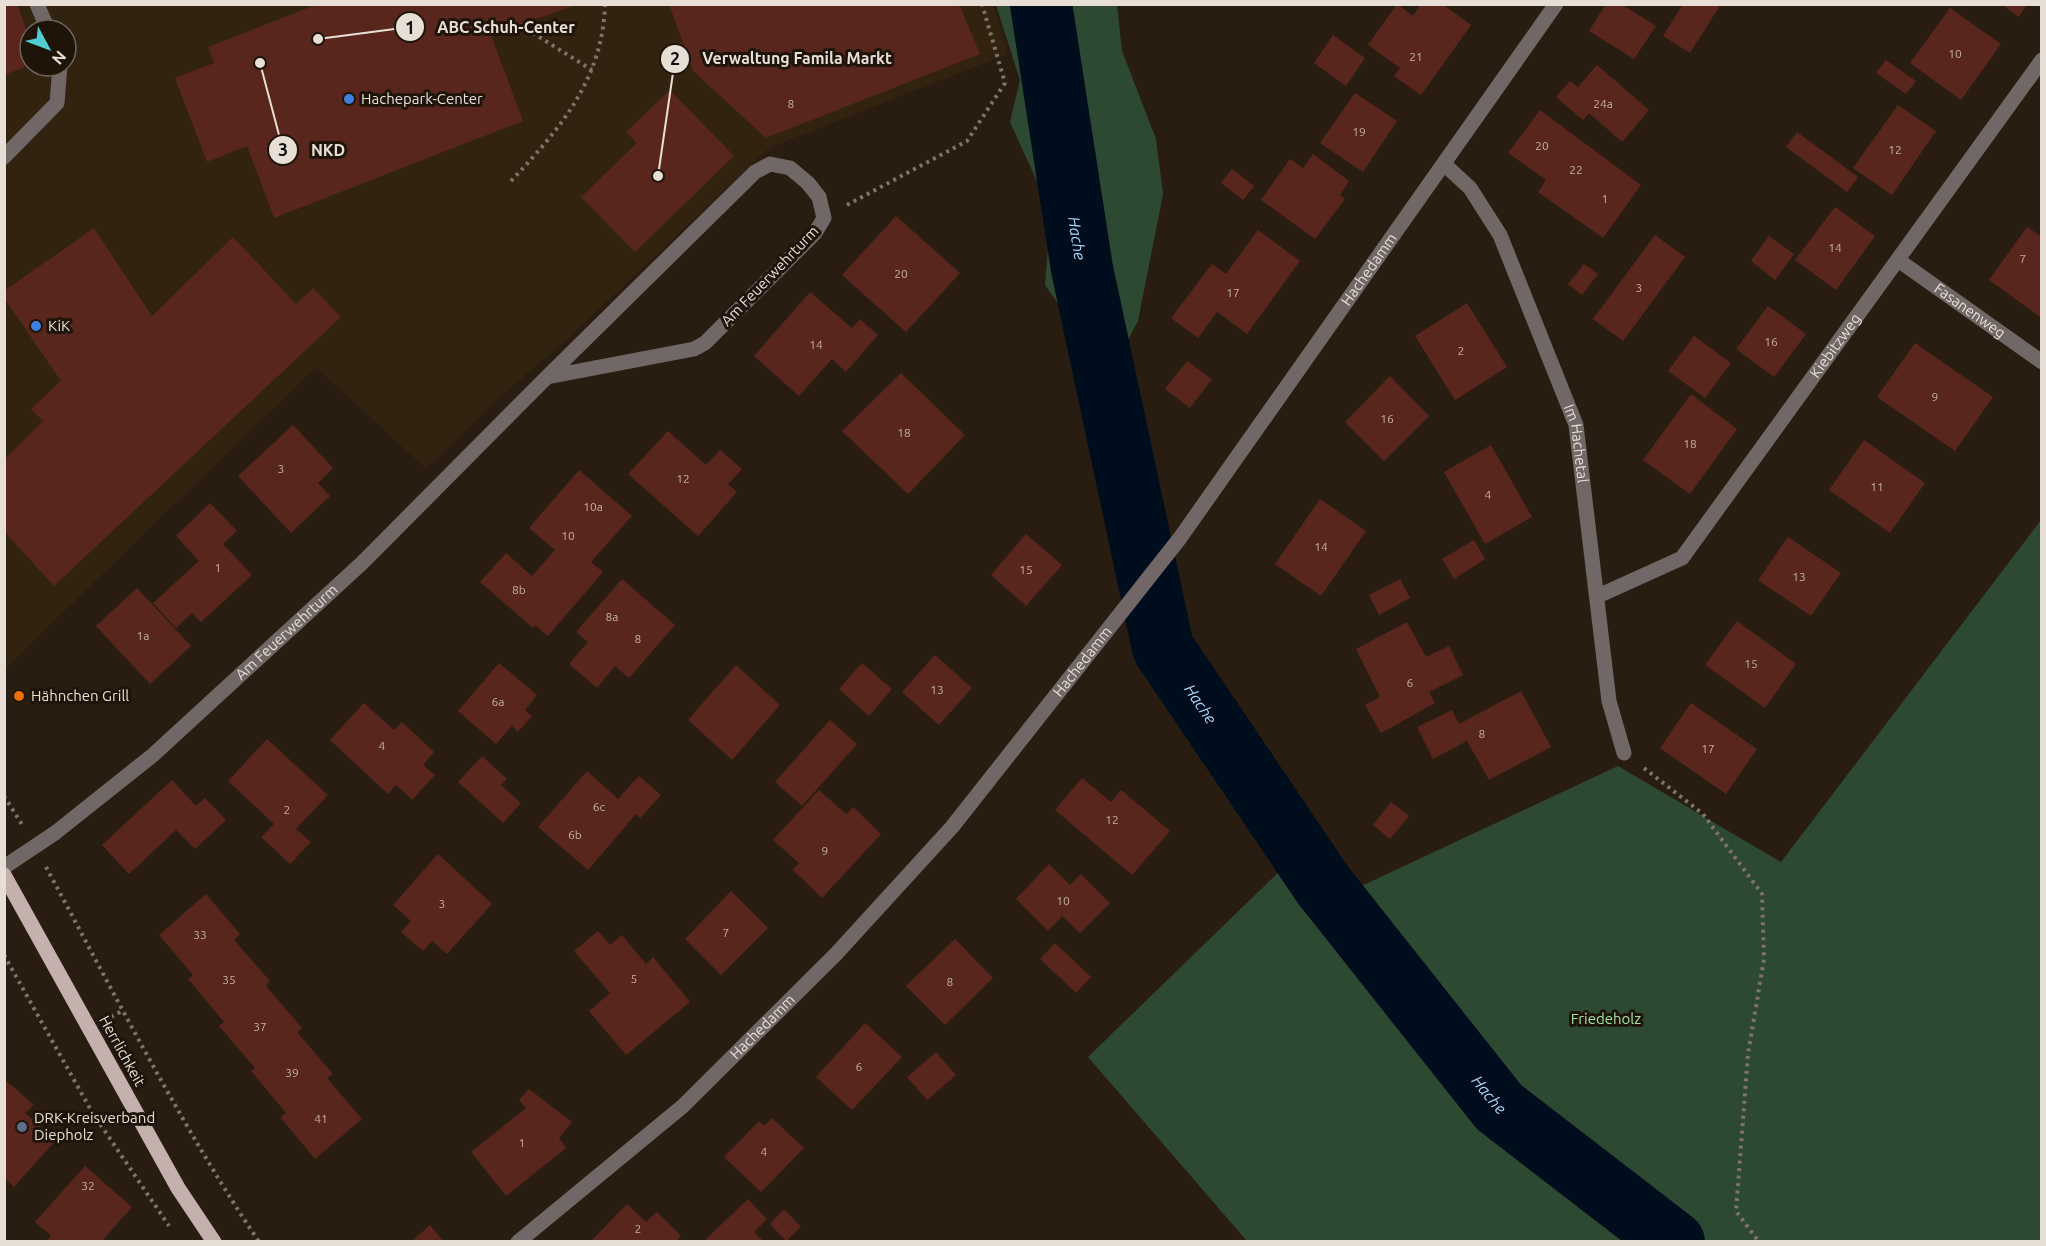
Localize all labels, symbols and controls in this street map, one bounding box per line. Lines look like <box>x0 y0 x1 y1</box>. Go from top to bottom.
callout: ABC Schuh-Center <box>395 10 586 44</box>
text: 1 <box>405 17 415 37</box>
north arrow <box>18 18 78 78</box>
text: ABC Schuh-Center <box>437 18 575 36</box>
callout: Verwaltung Famila Markt <box>660 42 903 76</box>
text: N <box>49 47 70 68</box>
house number: 10 <box>1948 47 1962 60</box>
text: 2 <box>670 48 680 68</box>
text: Verwaltung Famila Markt <box>702 49 892 67</box>
house number: 21 <box>1409 50 1423 63</box>
place label: Hachepark-Center <box>361 90 483 107</box>
marker: Hachepark-Center <box>342 92 356 106</box>
house number: 8 <box>788 97 795 110</box>
house number: 24a <box>1593 97 1613 110</box>
house number: 19 <box>1352 125 1366 138</box>
callout: NKD <box>268 133 357 167</box>
text: 3 <box>278 139 288 159</box>
house number: 20 <box>1535 139 1549 152</box>
text: NKD <box>311 141 345 159</box>
house number: 12 <box>1888 143 1902 156</box>
house number: 22 <box>1569 163 1583 176</box>
house number: 1 <box>1602 192 1608 205</box>
water label: Hache <box>1065 215 1089 261</box>
street label: Am Feuerwehrturm <box>718 222 822 329</box>
street label: Hachedamm <box>1337 230 1400 309</box>
house number: 14 <box>1828 241 1842 254</box>
house number: 7 <box>2020 252 2026 265</box>
house number: 20 <box>894 267 908 280</box>
street label: Fasanenweg <box>1931 279 2009 341</box>
house number: 3 <box>1636 281 1642 294</box>
house number: 17 <box>1226 286 1240 299</box>
street label: Kiebitzweg <box>1806 310 1864 381</box>
place label: KiK <box>48 317 70 334</box>
marker: KiK <box>29 319 43 333</box>
house number: 16 <box>1764 335 1778 348</box>
house number: 14 <box>809 338 823 351</box>
house number: 2 <box>1458 344 1464 357</box>
house number: 9 <box>1932 390 1938 403</box>
street label: Im Hachetal <box>1561 402 1592 484</box>
house number: 16 <box>1380 412 1394 425</box>
house number: 18 <box>897 426 911 439</box>
house number: 18 <box>1683 437 1697 450</box>
house number: 3 <box>278 462 284 475</box>
house number: 12 <box>676 472 690 485</box>
house number: 11 <box>1870 480 1884 493</box>
house number: 4 <box>1485 488 1492 501</box>
house number: 10a <box>583 500 603 513</box>
house number: 10 <box>561 529 575 542</box>
house number: 14 <box>1314 540 1328 553</box>
house number: 1 <box>215 561 221 574</box>
house number: 15 <box>1019 563 1033 576</box>
house number: 13 <box>1792 570 1806 583</box>
street label: Am Feuerwehrturm <box>232 581 341 683</box>
house number: 8b <box>512 583 526 596</box>
house number: 8a <box>606 610 618 623</box>
street label: Hachedamm <box>1049 623 1115 700</box>
house number: 1a <box>137 629 149 642</box>
house number: 8 <box>635 632 642 645</box>
house number: 15 <box>1744 657 1758 670</box>
house number: 6 <box>1407 676 1414 689</box>
water label: Hache <box>1181 681 1220 727</box>
house number: 13 <box>930 683 944 696</box>
place label: Hähnchen Grill <box>31 687 129 704</box>
marker: Hähnchen Grill <box>12 689 26 703</box>
house number: 6a <box>492 695 504 708</box>
house number: 8 <box>1479 727 1486 740</box>
house number: 4 <box>379 739 386 752</box>
house number: 17 <box>1701 742 1715 755</box>
house number: 6c <box>593 800 606 813</box>
house number: 2 <box>284 803 290 816</box>
house number: 12 <box>1105 813 1119 826</box>
house number: 6b <box>568 828 582 841</box>
house number: 9 <box>822 844 828 857</box>
house number: 10 <box>1056 894 1070 907</box>
house number: 3 <box>439 897 445 910</box>
house number: 7 <box>723 926 729 939</box>
house number: 33 <box>193 928 207 941</box>
house number: 5 <box>631 972 637 985</box>
house number: 35 <box>222 973 236 986</box>
house number: 8 <box>947 975 954 988</box>
street label: Hachedamm <box>726 991 798 1062</box>
park label: Friedeholz <box>1571 1010 1641 1027</box>
street label: Herrlichkeit <box>96 1012 149 1089</box>
house number: 37 <box>253 1020 267 1033</box>
house number: 6 <box>856 1060 863 1073</box>
house number: 39 <box>285 1066 299 1079</box>
water label: Hache <box>1468 1072 1509 1118</box>
place label: DRK-Kreisverband Diepholz <box>34 1109 155 1143</box>
house number: 41 <box>314 1112 328 1125</box>
marker: DRK-Kreisverband Diepholz <box>15 1120 29 1134</box>
house number: 1 <box>519 1136 525 1149</box>
house number: 4 <box>761 1145 768 1158</box>
house number: 32 <box>81 1179 95 1192</box>
house number: 2 <box>635 1222 641 1235</box>

